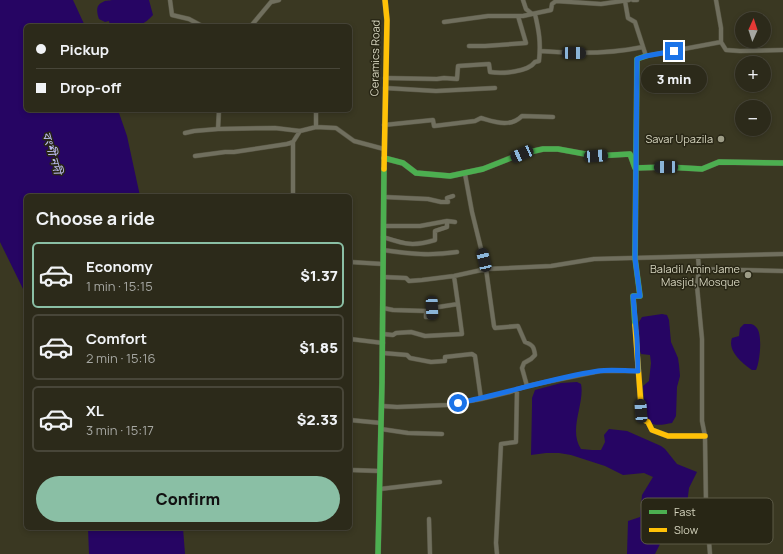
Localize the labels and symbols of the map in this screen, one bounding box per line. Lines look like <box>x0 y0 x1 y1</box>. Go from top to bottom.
north arrow <box>735 12 771 48</box>
street label: Ceramics Road <box>366 20 383 96</box>
route end <box>665 42 683 60</box>
car <box>562 47 586 59</box>
callout: 3 min <box>641 65 707 93</box>
water label: বংশী নদী <box>38 130 67 179</box>
place label: Savar Upazila <box>645 131 713 146</box>
marker: Savar Upazila <box>716 134 726 144</box>
car <box>509 144 535 164</box>
car <box>584 149 608 163</box>
car <box>654 161 678 173</box>
car <box>475 247 493 273</box>
place label: Baladil Amin Jame Masjid, Mosque <box>650 261 741 289</box>
marker: Baladil Amin Jame Masjid, Mosque <box>743 270 753 280</box>
car <box>426 296 438 320</box>
route start <box>449 394 467 412</box>
car <box>634 399 648 423</box>
legend <box>641 498 773 544</box>
text: Fast <box>674 504 696 519</box>
text: Slow <box>674 522 699 537</box>

